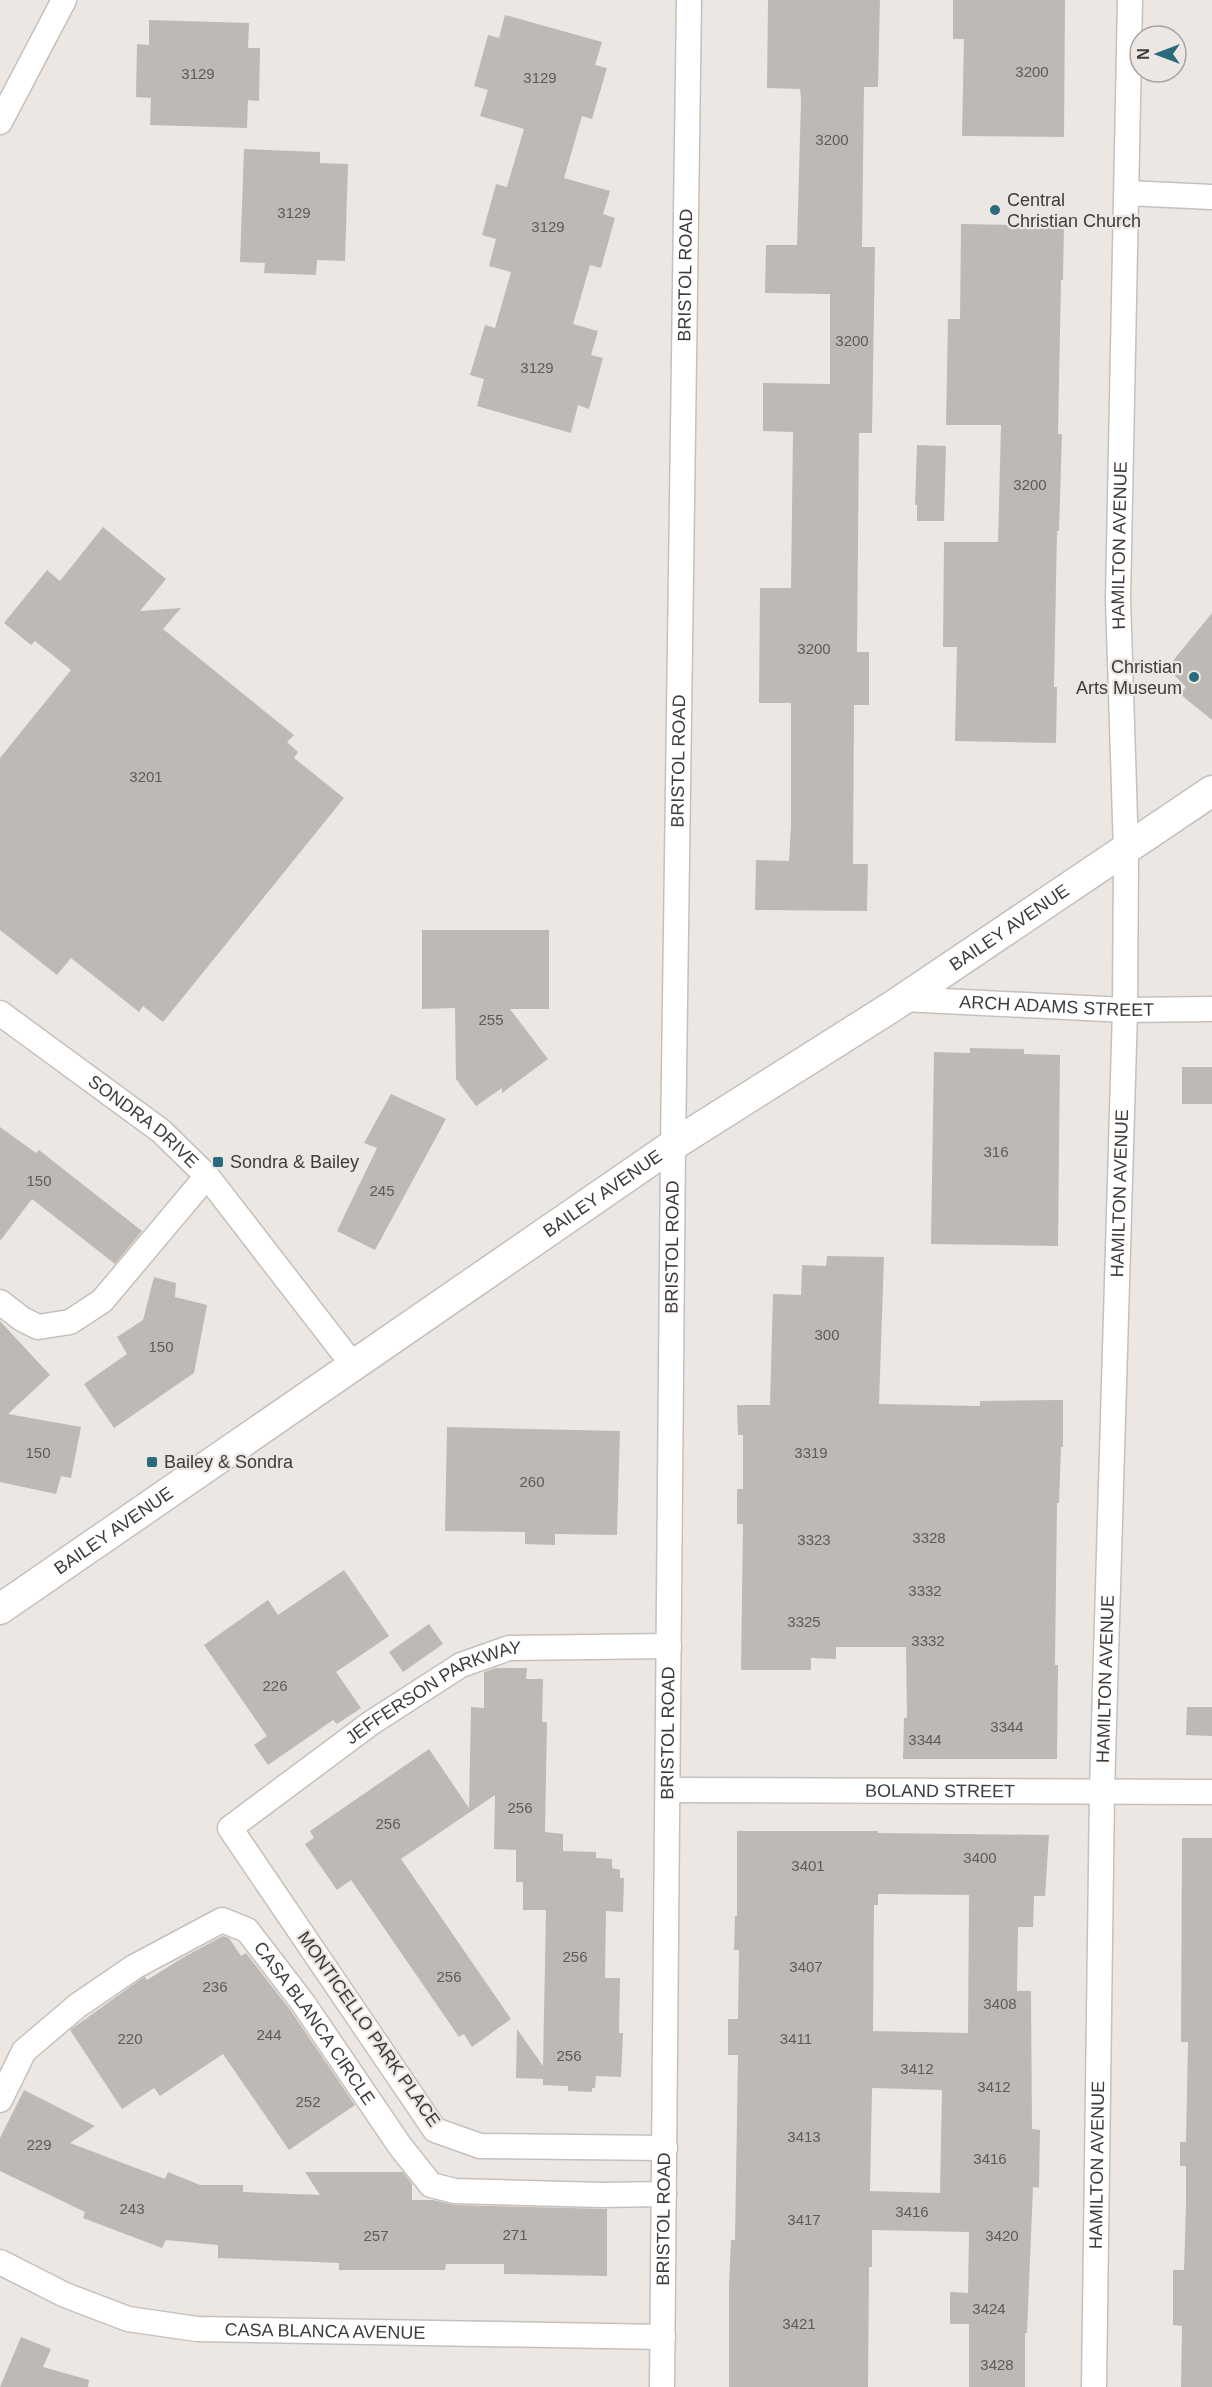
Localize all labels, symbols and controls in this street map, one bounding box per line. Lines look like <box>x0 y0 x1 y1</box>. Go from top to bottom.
north arrow <box>1128 24 1188 84</box>
text: N <box>1135 48 1152 60</box>
house number: 3200 <box>1015 63 1049 80</box>
house number: 3129 <box>181 65 215 82</box>
house number: 3129 <box>523 69 557 86</box>
house number: 3200 <box>815 131 849 148</box>
place label: Central Christian Church <box>1007 190 1141 231</box>
marker: Central Christian Church <box>988 203 1002 217</box>
house number: 3129 <box>277 204 311 221</box>
street label: BRISTOL ROAD <box>674 208 696 342</box>
house number: 3129 <box>531 218 565 235</box>
house number: 3200 <box>835 332 869 349</box>
house number: 3129 <box>520 359 554 376</box>
street label: HAMILTON AVENUE <box>1108 461 1131 630</box>
house number: 3200 <box>1013 476 1047 493</box>
house number: 3200 <box>797 640 831 657</box>
place label: Christian Arts Museum <box>1076 657 1182 698</box>
marker: Christian Arts Museum <box>1187 670 1201 684</box>
street label: BRISTOL ROAD <box>667 694 689 828</box>
house number: 3201 <box>129 768 163 785</box>
street label: BAILEY AVENUE <box>946 880 1073 975</box>
street label: ARCH ADAMS STREET <box>959 992 1154 1020</box>
house number: 255 <box>478 1011 504 1028</box>
street label: SONDRA DRIVE <box>84 1071 203 1172</box>
street label: HAMILTON AVENUE <box>1107 1109 1132 1278</box>
house number: 316 <box>983 1143 1009 1160</box>
street label: BAILEY AVENUE <box>540 1146 666 1241</box>
place label: Sondra & Bailey <box>230 1152 359 1172</box>
marker: Sondra & Bailey <box>211 1155 225 1169</box>
house number: 150 <box>26 1172 52 1189</box>
street label: BRISTOL ROAD <box>662 1180 683 1314</box>
house number: 245 <box>369 1182 395 1199</box>
house number: 300 <box>814 1326 840 1343</box>
house number: 150 <box>148 1338 174 1355</box>
house number: 150 <box>25 1444 51 1461</box>
house number: 3319 <box>794 1444 828 1461</box>
place label: Bailey & Sondra <box>164 1452 294 1472</box>
marker: Bailey & Sondra <box>145 1455 159 1469</box>
house number: 260 <box>519 1473 545 1490</box>
street label: BAILEY AVENUE <box>51 1483 177 1578</box>
house number: 3328 <box>912 1529 946 1546</box>
house number: 3323 <box>797 1531 831 1548</box>
house number: 3332 <box>908 1582 942 1599</box>
street label: HAMILTON AVENUE <box>1093 1595 1118 1763</box>
house number: 3325 <box>787 1613 821 1630</box>
house number: 3332 <box>911 1632 945 1649</box>
street label: JEFFERSON PARKWAY <box>342 1638 521 1748</box>
street label: BRISTOL ROAD <box>657 1666 678 1800</box>
house number: 226 <box>262 1677 288 1694</box>
house number: 3344 <box>990 1718 1024 1735</box>
house number: 3344 <box>908 1731 942 1748</box>
street label: BOLAND STREET <box>865 1781 1015 1801</box>
house number: 256 <box>507 1799 533 1816</box>
house number: 256 <box>375 1815 401 1832</box>
house number: 3400 <box>963 1849 997 1866</box>
house number: 3401 <box>791 1857 825 1874</box>
street label: MONTICELLO PARK PLACE <box>294 1928 444 2130</box>
street label: CASA BLANCA CIRCLE <box>250 1938 379 2109</box>
house number: 256 <box>562 1948 588 1965</box>
house number: 3407 <box>789 1958 823 1975</box>
house number: 256 <box>436 1968 462 1985</box>
house number: 236 <box>202 1978 228 1995</box>
house number: 3408 <box>983 1995 1017 2012</box>
house number: 244 <box>256 2026 282 2043</box>
house number: 220 <box>117 2030 143 2047</box>
house number: 3411 <box>780 2030 812 2047</box>
house number: 256 <box>556 2047 582 2064</box>
house number: 3412 <box>900 2060 934 2077</box>
house number: 3412 <box>977 2078 1011 2095</box>
street label: HAMILTON AVENUE <box>1086 2081 1108 2249</box>
house number: 252 <box>295 2093 321 2110</box>
house number: 3413 <box>787 2128 821 2145</box>
house number: 229 <box>26 2136 52 2153</box>
house number: 3416 <box>973 2150 1007 2167</box>
street label: BRISTOL ROAD <box>653 2152 674 2286</box>
house number: 243 <box>119 2200 145 2217</box>
house number: 3416 <box>895 2203 929 2220</box>
house number: 3417 <box>787 2211 821 2228</box>
house number: 271 <box>502 2226 528 2243</box>
house number: 257 <box>363 2227 389 2244</box>
house number: 3420 <box>985 2227 1019 2244</box>
house number: 3424 <box>972 2300 1006 2317</box>
house number: 3421 <box>782 2315 816 2332</box>
street label: CASA BLANCA AVENUE <box>224 2319 426 2343</box>
house number: 3428 <box>980 2356 1014 2373</box>

